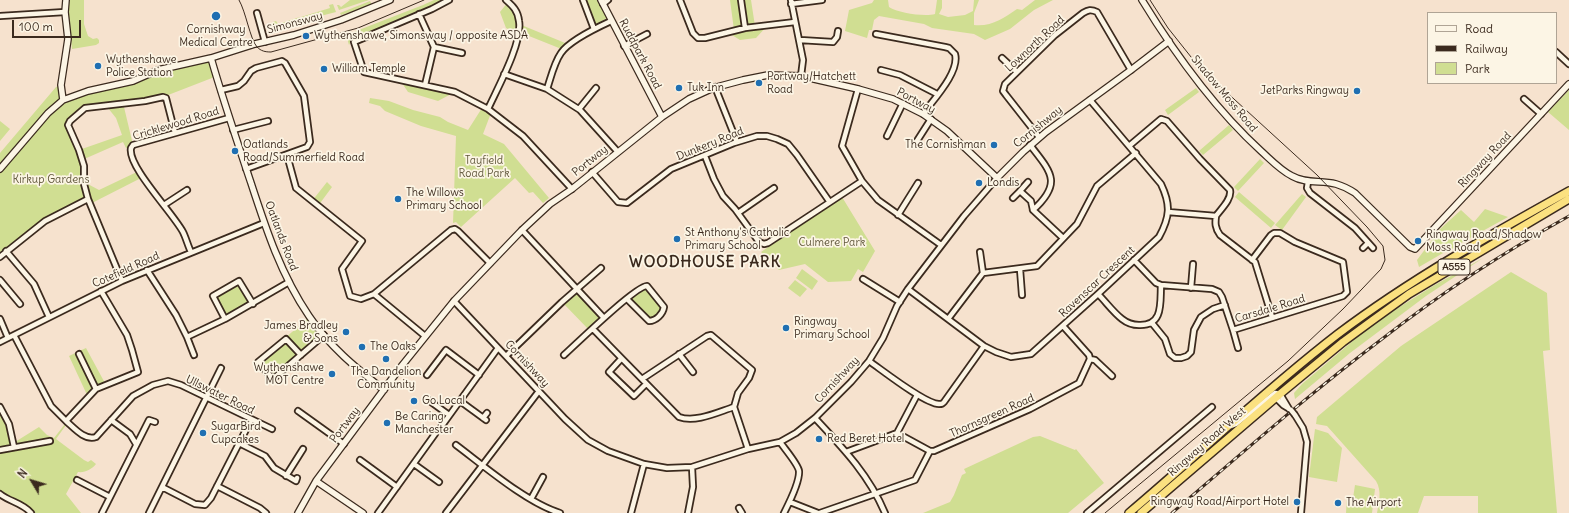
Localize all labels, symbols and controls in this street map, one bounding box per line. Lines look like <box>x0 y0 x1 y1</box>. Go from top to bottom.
street label: Simonsway <box>266 9 324 37</box>
marker: Cornishway Medical Centre <box>210 10 222 22</box>
scale bar <box>14 12 83 38</box>
legend <box>1427 12 1557 84</box>
street label: Lownorth Road <box>1003 13 1067 75</box>
street label: Ruddpark Road <box>616 17 664 91</box>
text: 100 m <box>19 19 53 34</box>
text: Road <box>1465 21 1493 36</box>
place label: Cornishway Medical Centre <box>179 23 253 49</box>
place label: Wythenshawe, Simonsway / opposite ASDA <box>314 29 528 43</box>
marker: Wythenshawe, Simonsway / opposite ASDA <box>301 31 311 41</box>
text: Railway <box>1465 41 1508 56</box>
place label: Wythenshawe Police Station <box>106 53 177 79</box>
street label: Shadow Moss Road <box>1188 53 1260 135</box>
marker: Wythenshawe Police Station <box>93 61 103 71</box>
text: Park <box>1465 61 1490 76</box>
place label: William Temple <box>332 62 406 76</box>
marker: William Temple <box>319 64 329 74</box>
place label: Portway/Hatchett Road <box>767 70 856 96</box>
marker: Portway/Hatchett Road <box>754 78 764 88</box>
place label: Tuk Inn <box>687 81 724 95</box>
marker: Tuk Inn <box>674 83 684 93</box>
place label: JetParks Ringway <box>1260 84 1349 98</box>
street label: Portway <box>894 85 938 117</box>
marker: JetParks Ringway <box>1352 86 1362 96</box>
street label: Cornishway <box>1011 103 1065 151</box>
street label: Cricklewood Road <box>131 105 221 143</box>
street label: Dunkery Road <box>675 125 745 163</box>
street label: Ringway Road <box>1456 129 1514 191</box>
place label: Oatlands Road/Summerfield Road <box>243 138 364 164</box>
place label: The Cornishman <box>905 138 986 152</box>
marker: The Cornishman <box>989 140 999 150</box>
street label: Portway <box>570 143 610 179</box>
marker: Oatlands Road/Summerfield Road <box>230 146 240 156</box>
park label: Tayfield Road Park <box>458 154 510 180</box>
park label: Kirkup Gardens <box>13 173 89 187</box>
place label: Londis <box>987 176 1019 190</box>
marker: Londis <box>974 178 984 188</box>
place label: The Willows Primary School <box>406 186 482 212</box>
marker: The Willows Primary School <box>393 194 403 204</box>
street label: Oatlands Road <box>262 199 300 273</box>
place label: St Anthony's Catholic Primary School <box>685 226 789 252</box>
place label: Ringway Road/Shadow Moss Road <box>1426 228 1541 254</box>
marker: St Anthony's Catholic Primary School <box>672 234 682 244</box>
park label: Culmere Park <box>799 236 865 250</box>
marker: Ringway Road/Shadow Moss Road <box>1413 236 1423 246</box>
street label: Ravenscar Crescent <box>1057 244 1137 320</box>
street label: Cotefield Road <box>90 249 162 291</box>
district label: WOODHOUSE PARK <box>629 254 781 272</box>
road number: A555 <box>1438 259 1470 275</box>
street label: Carsdale Road <box>1233 292 1307 326</box>
place label: Ringway Primary School <box>794 315 870 341</box>
place label: James Bradley & Sons <box>264 319 338 345</box>
marker: Ringway Primary School <box>781 323 791 333</box>
marker: James Bradley & Sons <box>341 327 351 337</box>
street label: Cornishway <box>502 338 552 390</box>
place label: The Oaks <box>370 340 416 354</box>
marker: The Oaks <box>357 342 367 352</box>
marker: The Dandelion Community <box>381 354 391 364</box>
street label: Cornishway <box>812 354 862 406</box>
place label: Wythenshawe MOT Centre <box>253 361 324 387</box>
place label: The Dandelion Community <box>351 365 421 391</box>
marker: Wythenshawe MOT Centre <box>327 369 337 379</box>
street label: Ullswater Road <box>184 373 256 417</box>
street label: Thornsgreen Road <box>948 391 1036 441</box>
place label: Go Local <box>422 394 465 408</box>
marker: Go Local <box>409 396 419 406</box>
street label: Portway <box>327 404 363 446</box>
street label: Ringway Road West <box>1166 405 1248 479</box>
place label: Be Caring Manchester <box>395 410 453 436</box>
marker: Be Caring Manchester <box>382 418 392 428</box>
place label: SugarBird Cupcakes <box>211 420 261 446</box>
marker: SugarBird Cupcakes <box>198 428 208 438</box>
place label: Red Beret Hotel <box>827 432 904 446</box>
marker: Red Beret Hotel <box>814 434 824 444</box>
north arrow <box>12 461 52 501</box>
text: N <box>15 466 30 481</box>
place label: Ringway Road/Airport Hotel <box>1150 495 1289 509</box>
place label: The Airport <box>1346 496 1401 510</box>
marker: Ringway Road/Airport Hotel <box>1292 497 1302 507</box>
marker: The Airport <box>1333 498 1343 508</box>

